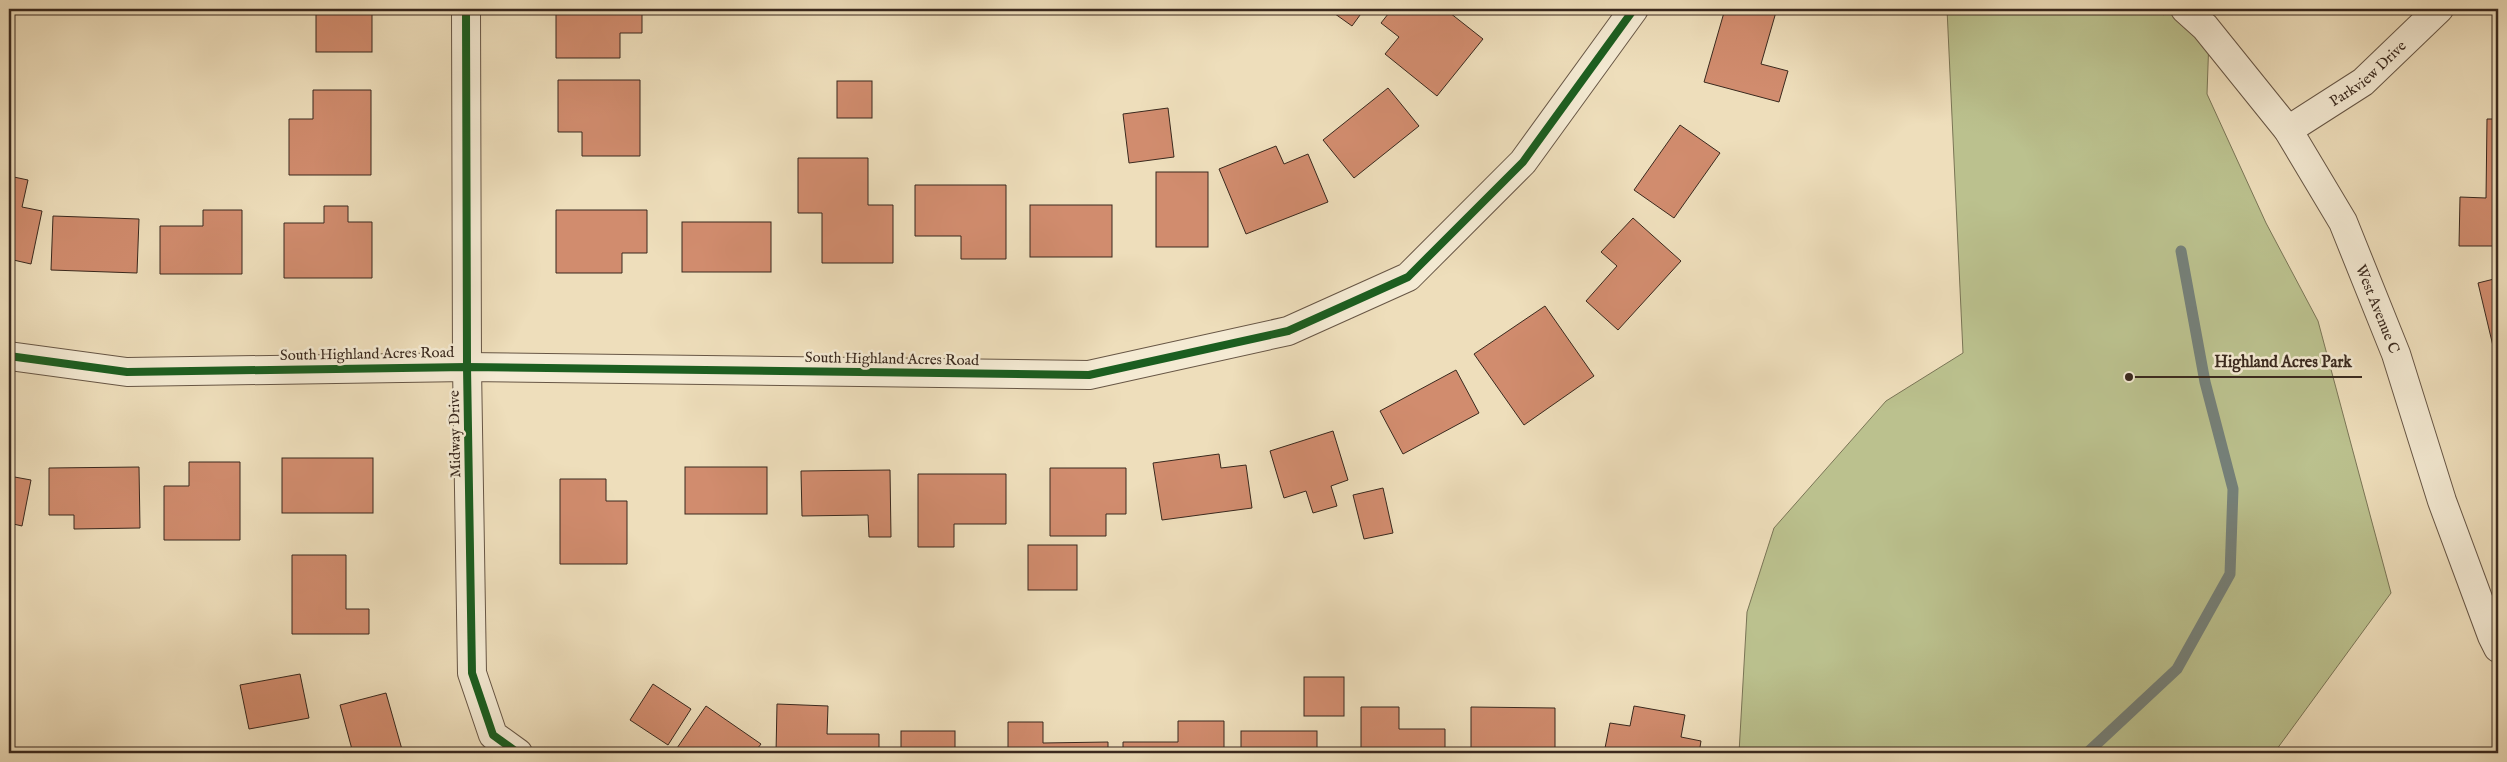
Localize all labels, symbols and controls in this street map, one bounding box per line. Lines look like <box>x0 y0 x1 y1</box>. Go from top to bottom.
street label: Parkview Drive <box>2326 36 2410 111</box>
street label: West Avenue C <box>2352 262 2404 356</box>
street label: South Highland Acres Road <box>280 343 455 365</box>
callout: Highland Acres Park <box>2205 346 2362 377</box>
street label: South Highland Acres Road <box>805 348 980 370</box>
text: Highland Acres Park <box>2214 353 2352 373</box>
street label: Midway Drive <box>445 390 465 478</box>

